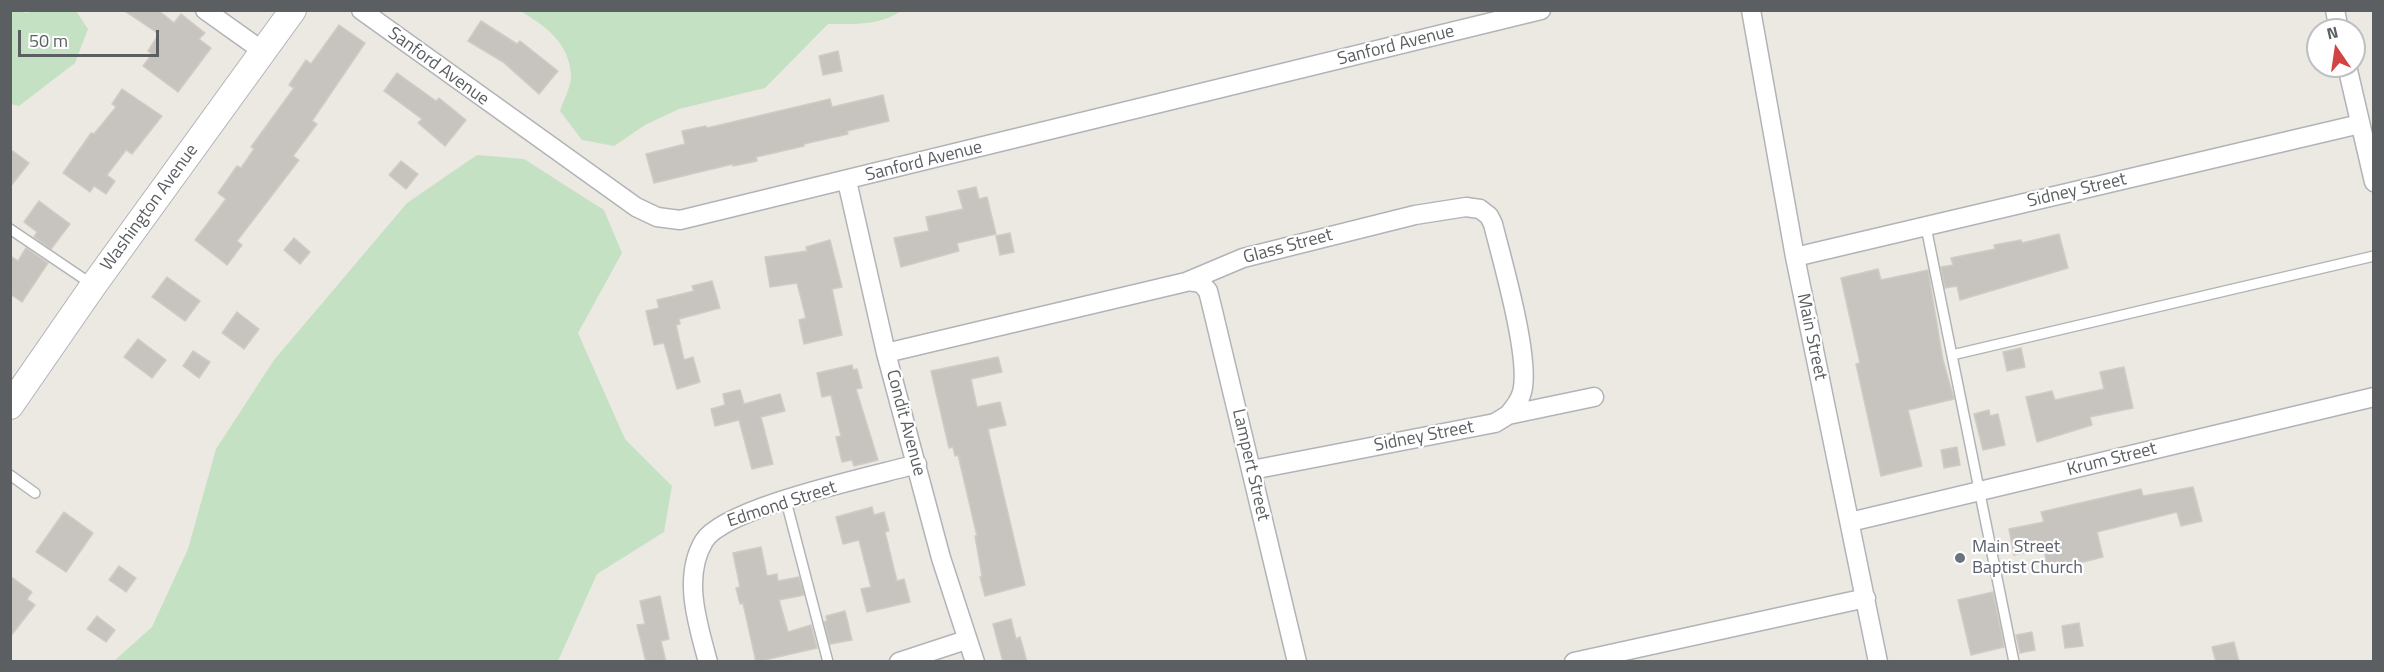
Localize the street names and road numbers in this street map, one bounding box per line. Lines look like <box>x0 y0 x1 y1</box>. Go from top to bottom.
street label: Sanford Avenue <box>1335 21 1457 71</box>
street label: Sanford Avenue <box>383 23 493 111</box>
street label: Sanford Avenue <box>863 137 985 187</box>
street label: Washington Avenue <box>97 140 203 276</box>
street label: Sidney Street <box>2025 169 2129 213</box>
street label: Glass Street <box>1241 225 1335 269</box>
street label: Main Street <box>1791 292 1831 382</box>
street label: Condit Avenue <box>880 368 930 478</box>
street label: Lampert Street <box>1227 407 1273 523</box>
street label: Sidney Street <box>1372 417 1476 457</box>
street label: Krum Street <box>2065 438 2159 482</box>
street label: Edmond Street <box>725 477 839 533</box>

